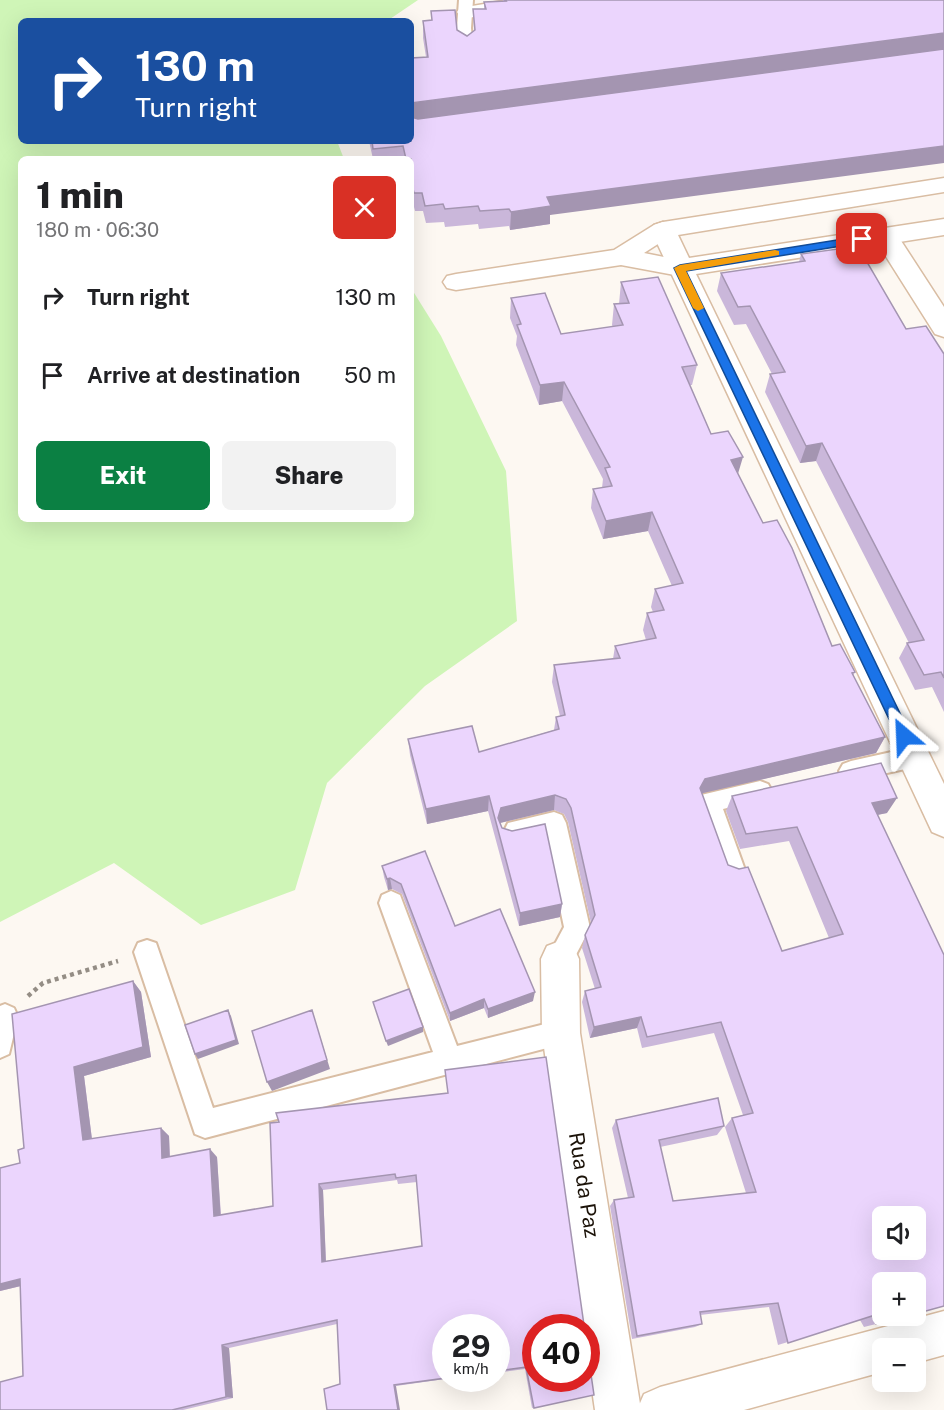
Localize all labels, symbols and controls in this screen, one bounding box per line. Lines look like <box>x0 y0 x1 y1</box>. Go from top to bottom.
text: 130 m <box>135 41 255 90</box>
icon: right <box>36 42 114 120</box>
text: Turn right <box>135 91 258 123</box>
text: 1 min <box>36 174 124 216</box>
button: close <box>333 176 396 239</box>
pin <box>836 213 887 264</box>
text: 180 m · 06:30 <box>36 218 159 242</box>
icon: arrive <box>845 222 878 255</box>
icon: right <box>36 281 69 314</box>
text: Turn right <box>87 284 190 310</box>
text: 130 m <box>335 284 396 310</box>
icon: arrive <box>36 359 69 392</box>
text: Arrive at destination <box>87 362 300 388</box>
text: 50 m <box>344 362 396 388</box>
button: Exit <box>36 441 210 510</box>
button: Share <box>222 441 396 510</box>
position arrow <box>872 704 936 768</box>
street label: Rua da Paz <box>564 1130 605 1240</box>
map controls <box>872 1206 926 1392</box>
button: sound <box>872 1206 926 1260</box>
button: + <box>872 1272 926 1326</box>
speed limit sign: 40 <box>522 1314 600 1392</box>
text: 29 <box>452 1328 490 1364</box>
button: − <box>872 1338 926 1392</box>
text: km/h <box>453 1360 489 1377</box>

